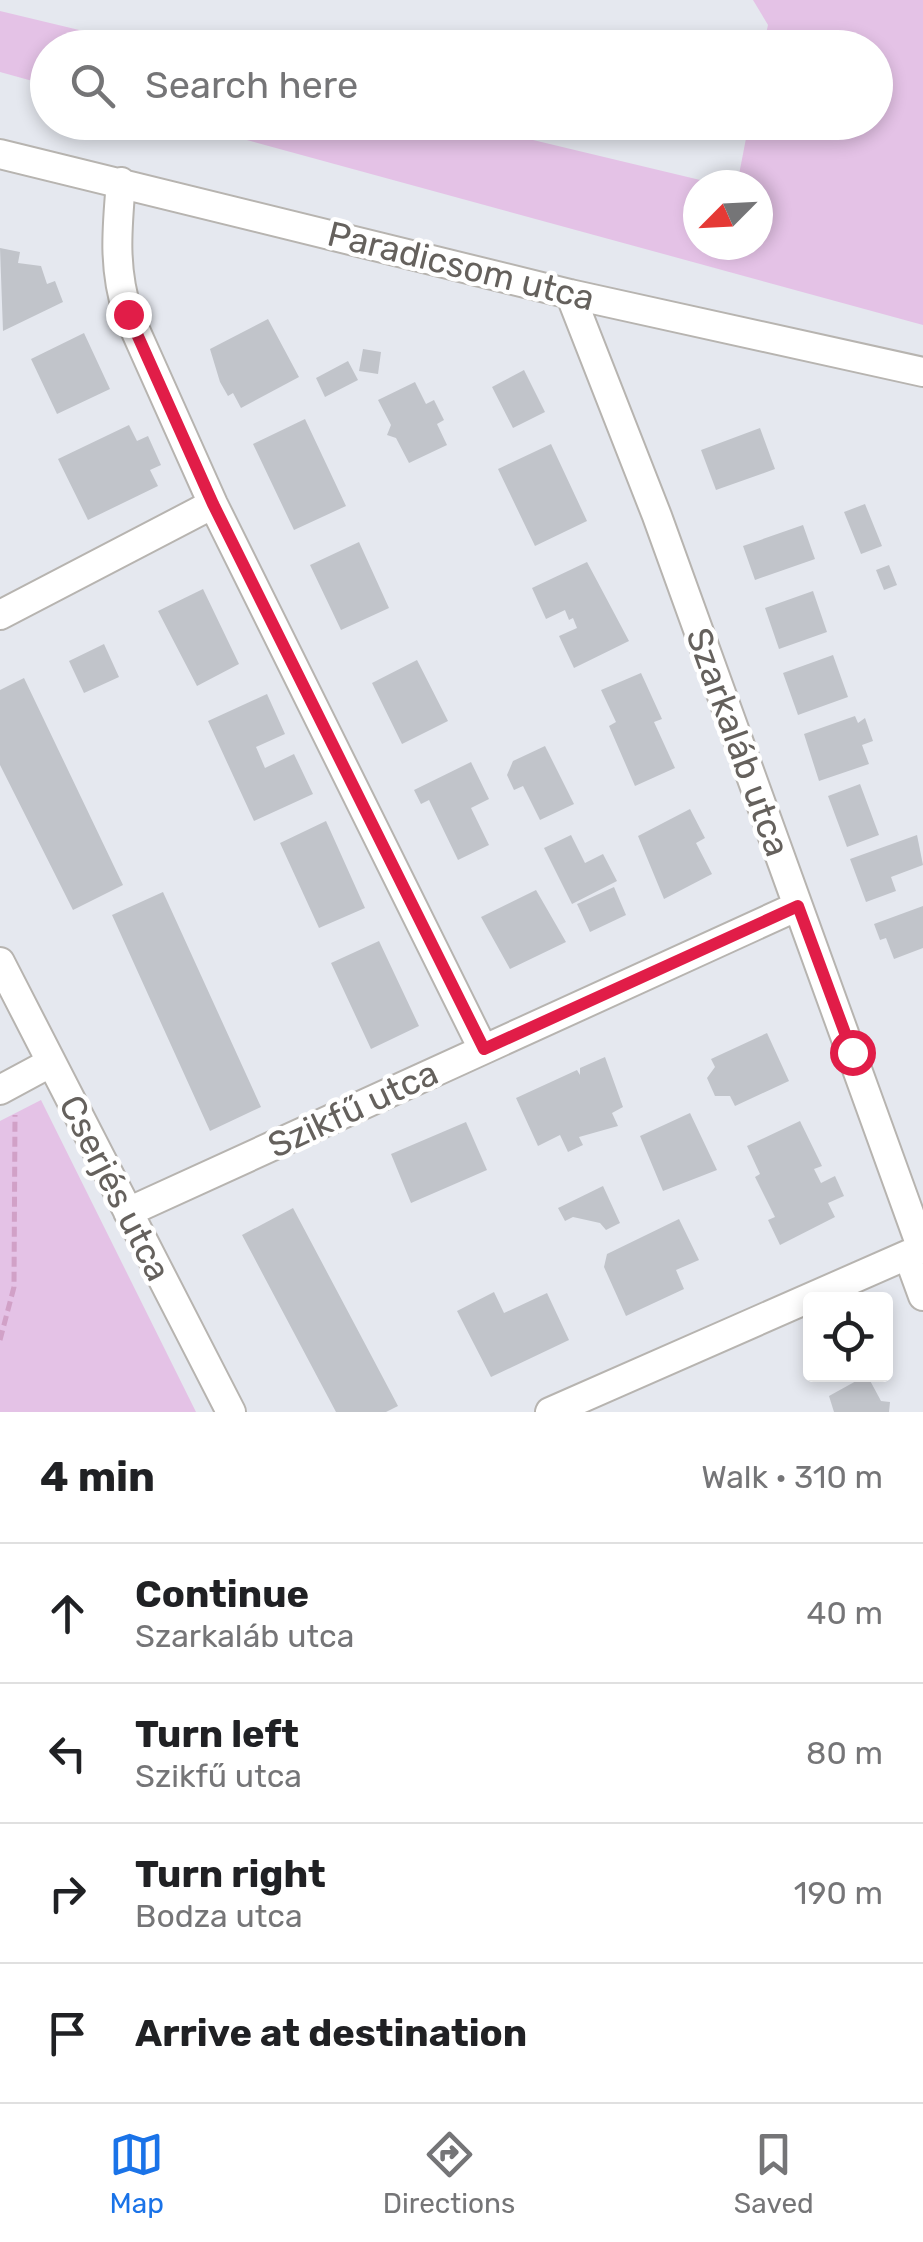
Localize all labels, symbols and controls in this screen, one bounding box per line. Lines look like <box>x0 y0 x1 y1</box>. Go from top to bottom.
search box <box>30 30 893 140</box>
icon: search <box>65 58 120 113</box>
text: Search here <box>145 62 358 108</box>
north arrow <box>683 170 773 260</box>
street label: Paradicsom utca <box>323 213 599 319</box>
route end <box>106 292 152 338</box>
street label: Szarkaláb utca <box>677 622 799 862</box>
route start <box>830 1030 876 1076</box>
street label: Szikfű utca <box>261 1051 445 1167</box>
street label: Cserjés utca <box>50 1088 180 1288</box>
map controls <box>803 1292 893 1382</box>
button: locate <box>803 1292 893 1382</box>
text: 4 min <box>40 1452 155 1502</box>
text: Walk · 310 m <box>701 1458 883 1496</box>
text: Continue <box>135 1571 309 1617</box>
icon: ahead <box>40 1586 95 1641</box>
text: 40 m <box>807 1594 883 1632</box>
text: Szarkaláb utca <box>135 1617 354 1655</box>
text: Turn left <box>135 1711 299 1757</box>
icon: left <box>40 1726 95 1781</box>
text: 80 m <box>806 1734 883 1772</box>
text: Szikfű utca <box>135 1757 302 1795</box>
text: Turn right <box>135 1851 326 1897</box>
icon: right <box>40 1866 95 1921</box>
text: 190 m <box>794 1874 883 1912</box>
text: Bodza utca <box>135 1897 303 1935</box>
icon: arrive <box>40 2006 95 2061</box>
text: Arrive at destination <box>135 2010 527 2056</box>
tab: Map <box>109 2127 164 2220</box>
tab: Directions <box>383 2127 515 2220</box>
tab: Saved <box>734 2127 814 2220</box>

